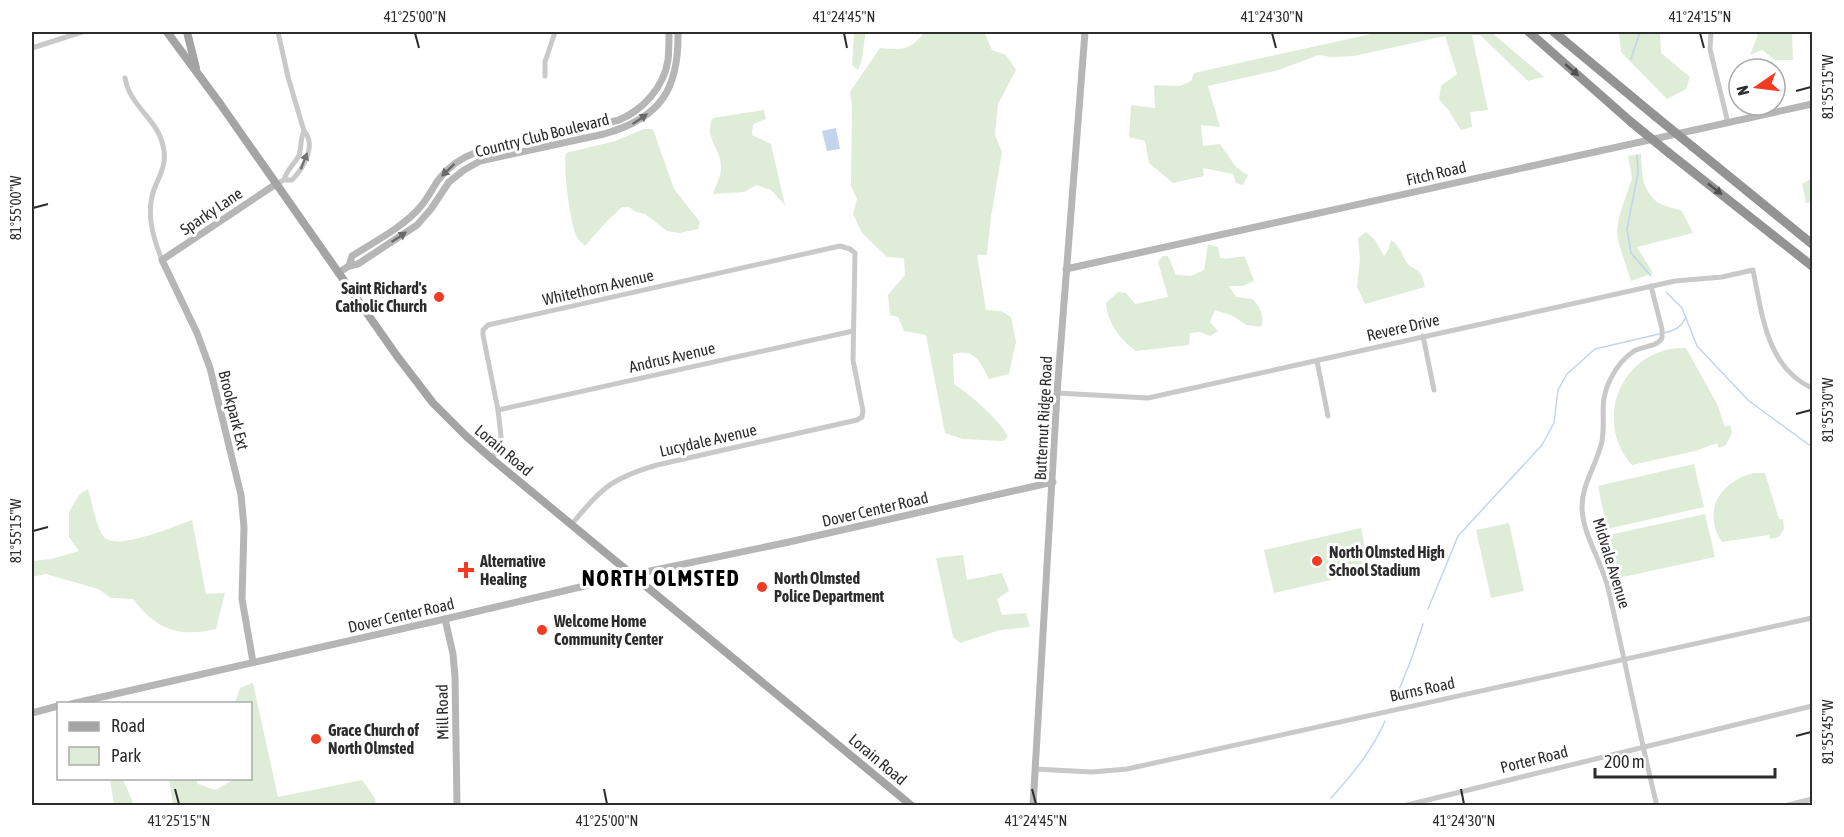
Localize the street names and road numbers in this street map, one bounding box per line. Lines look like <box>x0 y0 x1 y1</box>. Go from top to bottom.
street label: Country Club Boulevard <box>473 110 611 161</box>
street label: Fitch Road <box>1404 157 1468 189</box>
street label: Sparky Lane <box>177 184 246 239</box>
street label: Whitethorn Avenue <box>541 265 655 309</box>
street label: Revere Drive <box>1365 310 1441 344</box>
street label: Andrus Avenue <box>627 338 717 376</box>
street label: Butternut Ridge Road <box>1031 355 1056 481</box>
street label: Brookpark Ext <box>214 368 253 452</box>
street label: Lucydale Avenue <box>658 420 759 461</box>
street label: Lorain Road <box>472 421 536 479</box>
street label: Dover Center Road <box>820 488 930 530</box>
street label: Midvale Avenue <box>1590 516 1634 610</box>
street label: Dover Center Road <box>346 594 456 636</box>
street label: Burns Road <box>1388 673 1456 705</box>
street label: Mill Road <box>433 684 451 740</box>
street label: Lorain Road <box>846 730 910 788</box>
street label: Porter Road <box>1498 742 1570 776</box>

